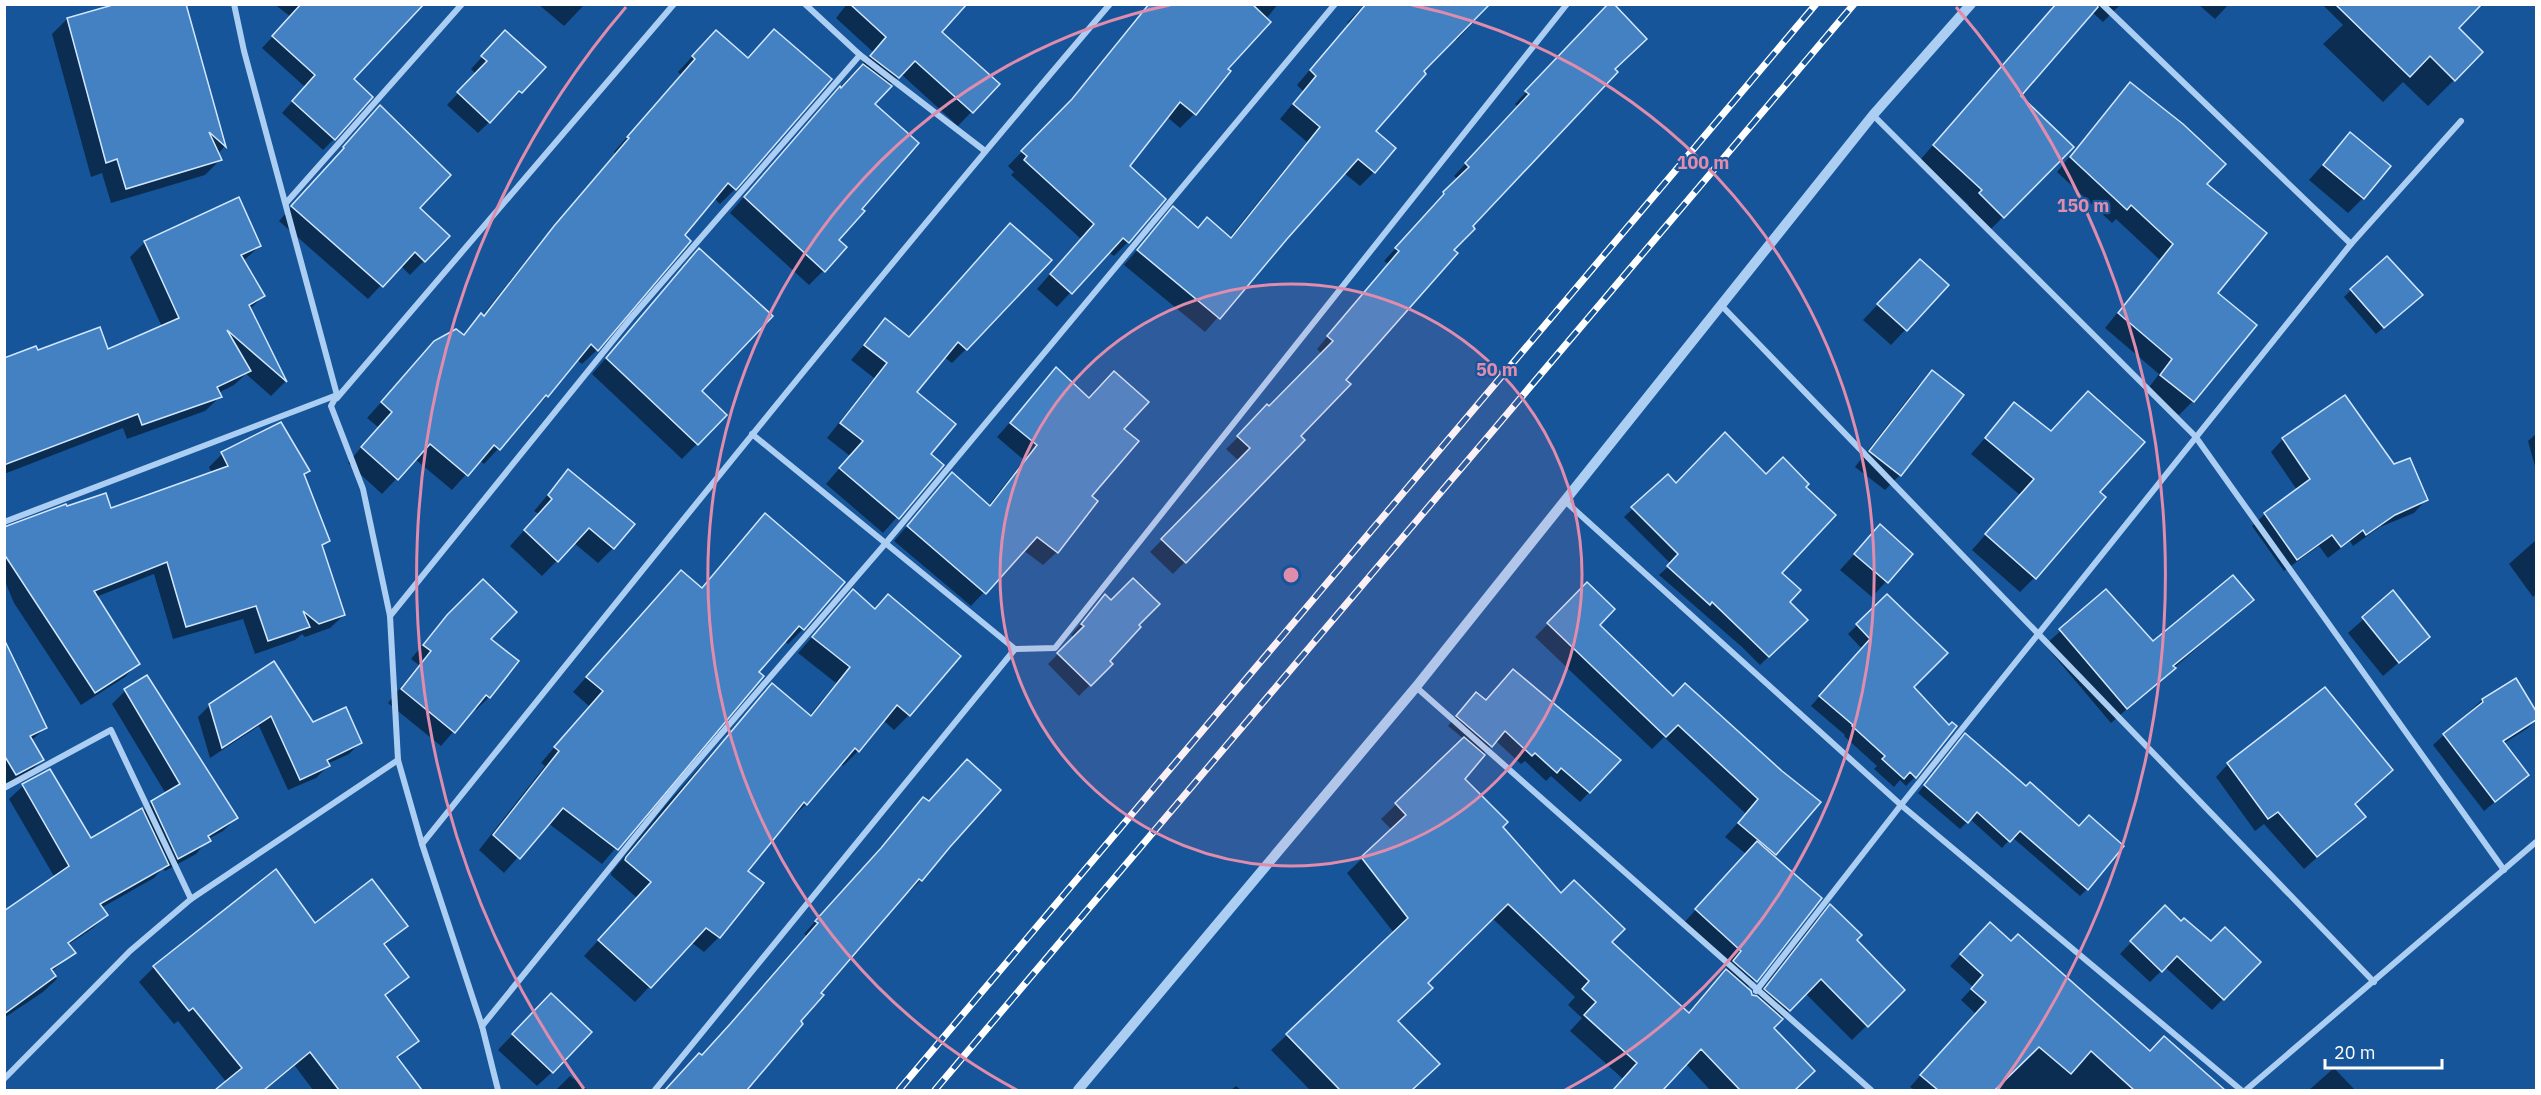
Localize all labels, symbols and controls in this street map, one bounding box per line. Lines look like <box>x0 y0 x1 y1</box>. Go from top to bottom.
text: 100 m <box>1677 151 1729 174</box>
text: 150 m <box>2057 194 2109 217</box>
text: 50 m <box>1476 358 1518 381</box>
centre of rings <box>1281 565 1301 585</box>
scale bar <box>2325 1032 2442 1070</box>
text: 20 m <box>2334 1041 2376 1064</box>

